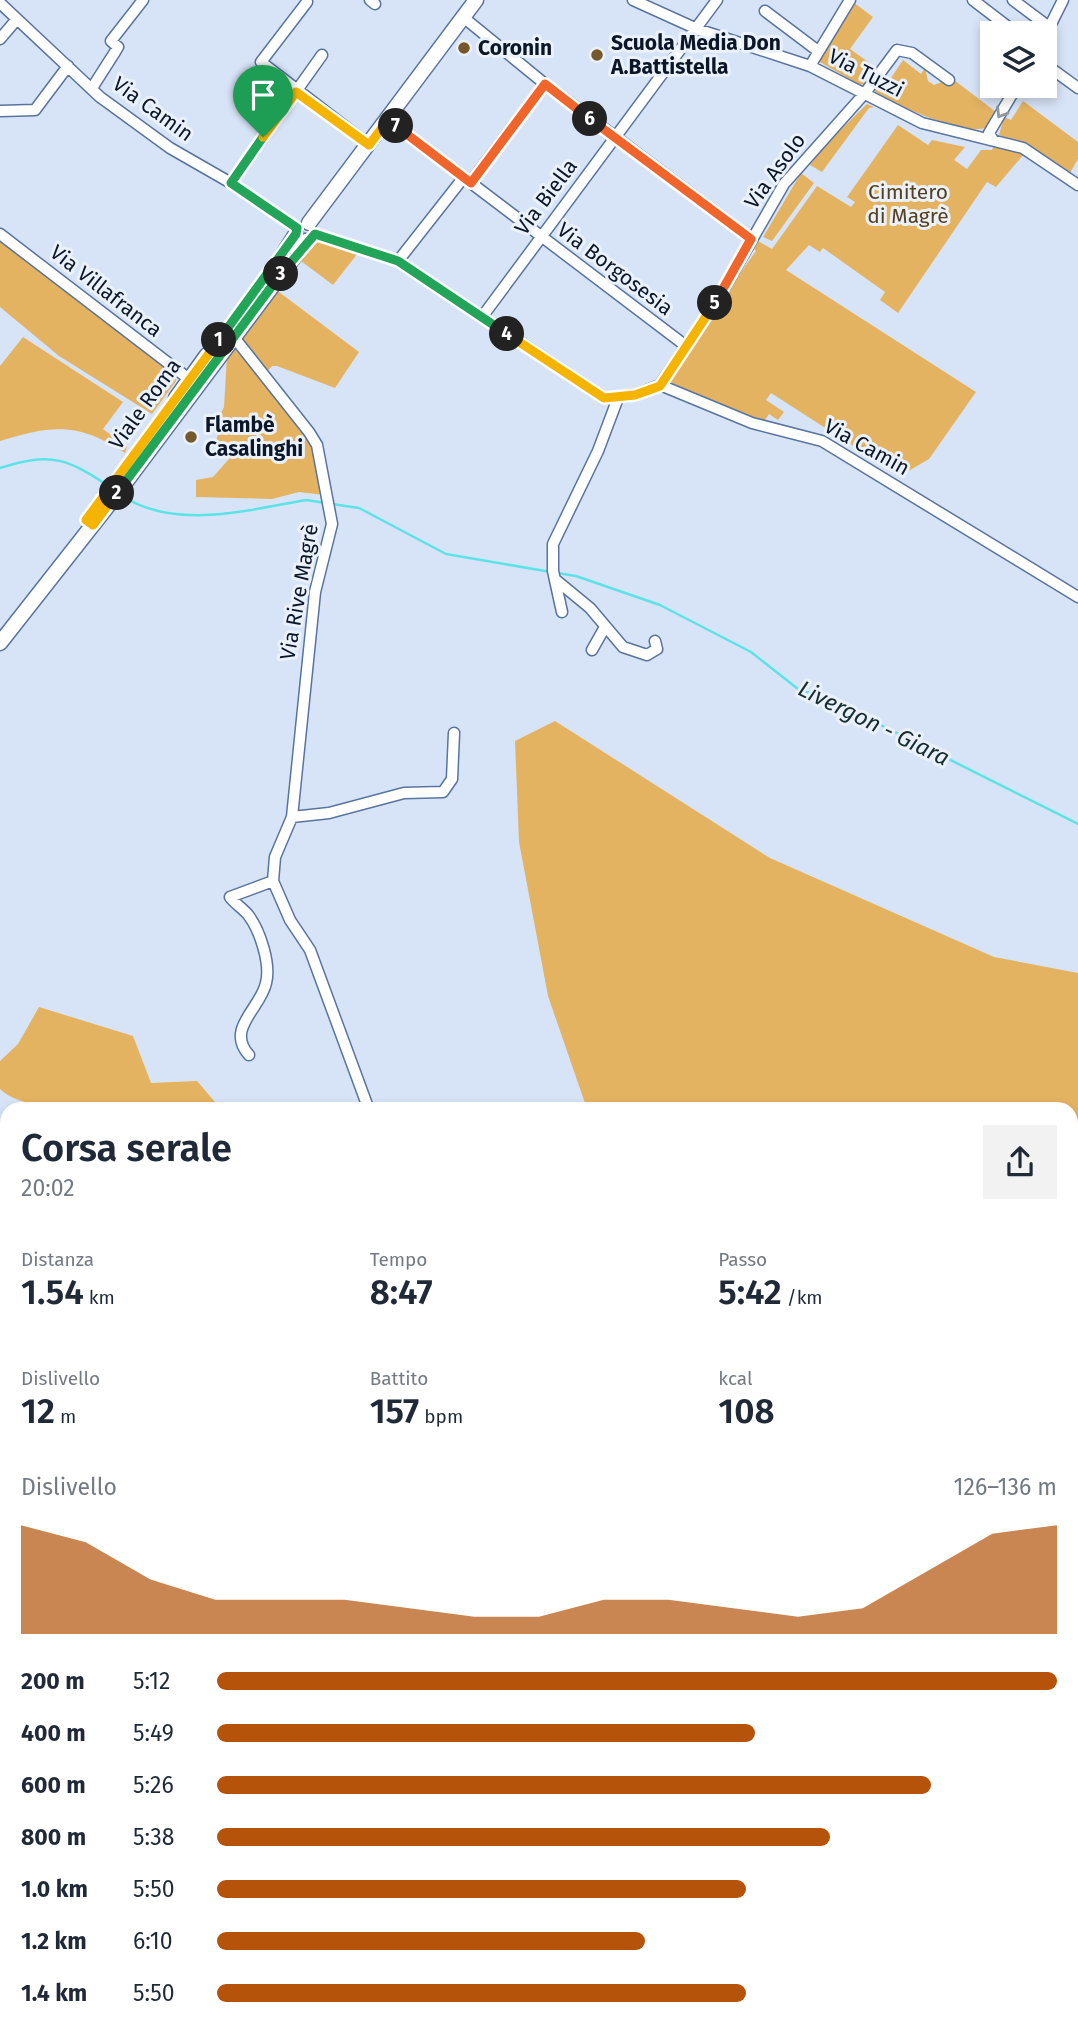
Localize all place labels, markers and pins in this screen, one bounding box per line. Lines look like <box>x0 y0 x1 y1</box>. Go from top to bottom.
place label: Scuola Media Don A.Battistella <box>610 30 781 80</box>
place label: Coronin <box>478 35 552 61</box>
marker: Coronin <box>456 40 472 56</box>
marker: Scuola Media Don A.Battistella <box>589 47 605 63</box>
pin <box>233 65 293 137</box>
pin: 6 <box>572 102 608 136</box>
pin: 7 <box>378 108 414 144</box>
pin: 3 <box>264 256 298 292</box>
pin: 5 <box>698 286 732 320</box>
pin: 4 <box>490 316 524 352</box>
pin: 1 <box>202 322 236 358</box>
place label: Flambè Casalinghi <box>205 412 303 462</box>
marker: Flambè Casalinghi <box>183 429 199 445</box>
pin: 2 <box>100 476 134 510</box>

